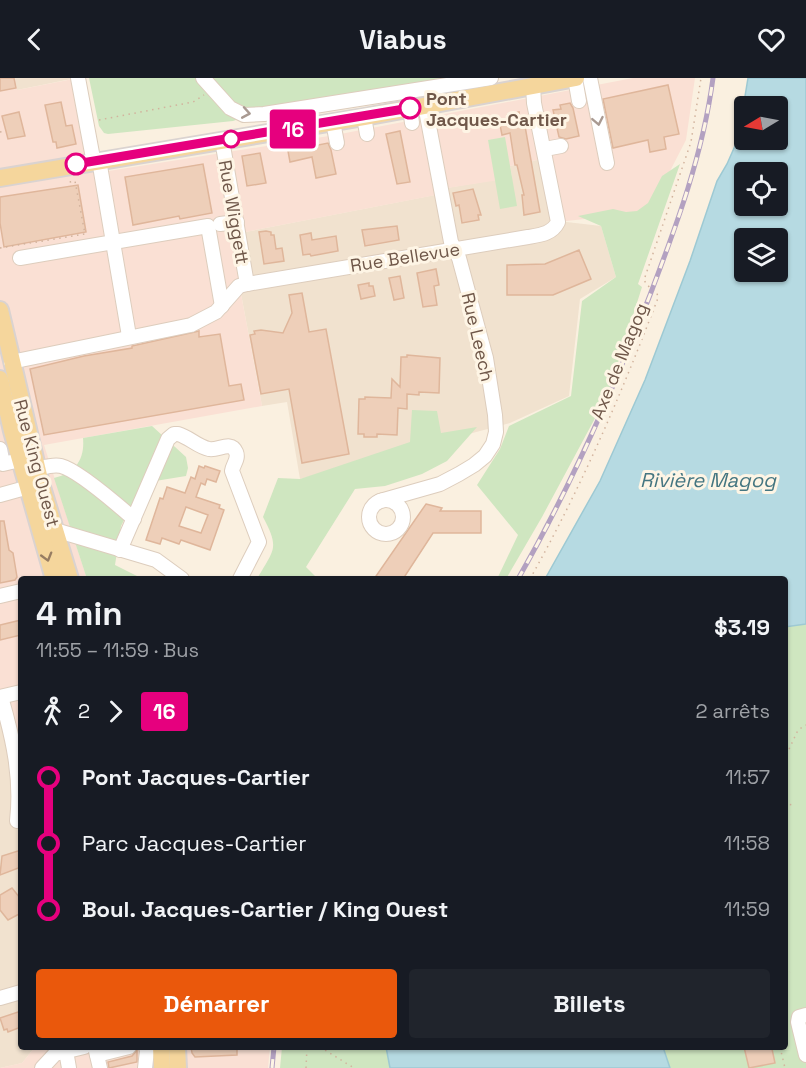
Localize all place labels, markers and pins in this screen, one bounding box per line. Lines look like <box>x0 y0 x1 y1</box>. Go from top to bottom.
place label: Pont Jacques-Cartier <box>426 87 567 131</box>
marker: Pont Jacques-Cartier <box>399 97 421 119</box>
unlabelled marker <box>222 130 240 148</box>
unlabelled marker <box>65 153 87 175</box>

